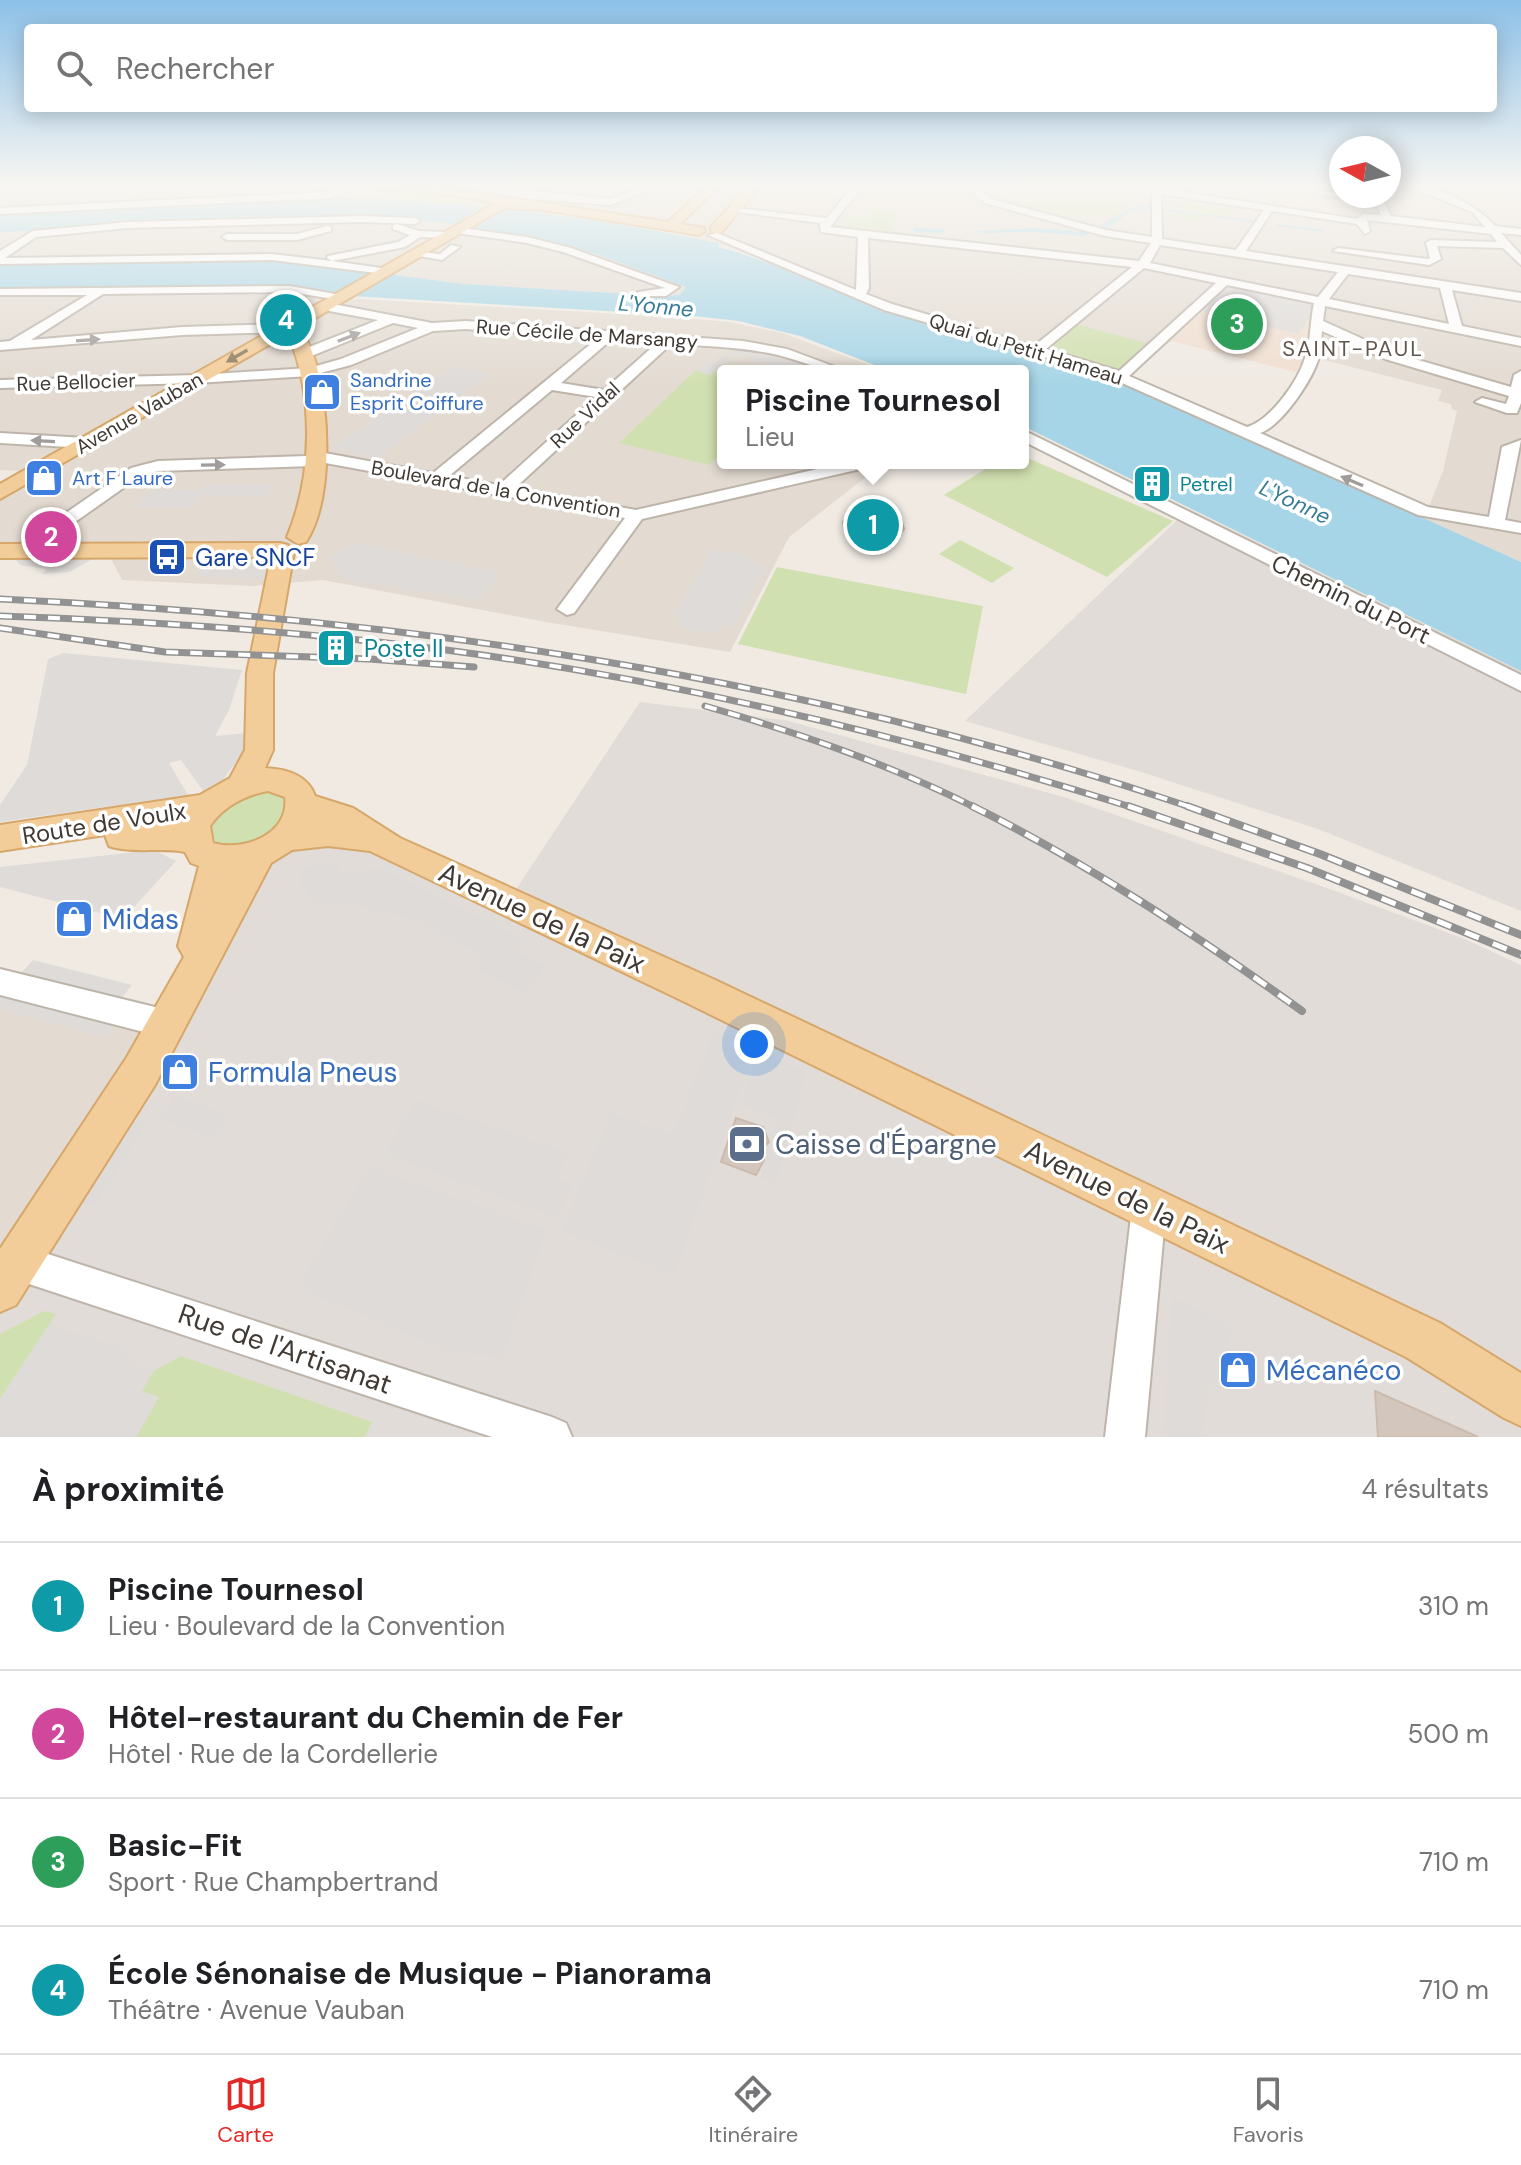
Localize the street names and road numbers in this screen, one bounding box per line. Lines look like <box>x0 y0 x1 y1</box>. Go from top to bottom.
street label: Quai du Petit Hameau <box>926 307 1126 391</box>
street label: Rue Cécile de Marsangy <box>475 313 699 355</box>
street label: Avenue Vauban <box>71 366 207 460</box>
street label: Rue Bellocier <box>16 367 136 397</box>
street label: Rue Vidal <box>545 376 625 454</box>
street label: Boulevard de la Convention <box>369 454 623 524</box>
street label: Chemin du Port <box>1267 547 1435 651</box>
street label: Route de Voulx <box>20 795 188 851</box>
street label: Avenue de la Paix <box>433 854 651 982</box>
street label: Avenue de la Paix <box>1018 1131 1236 1263</box>
street label: Rue de l'Artisanat <box>173 1295 397 1403</box>

